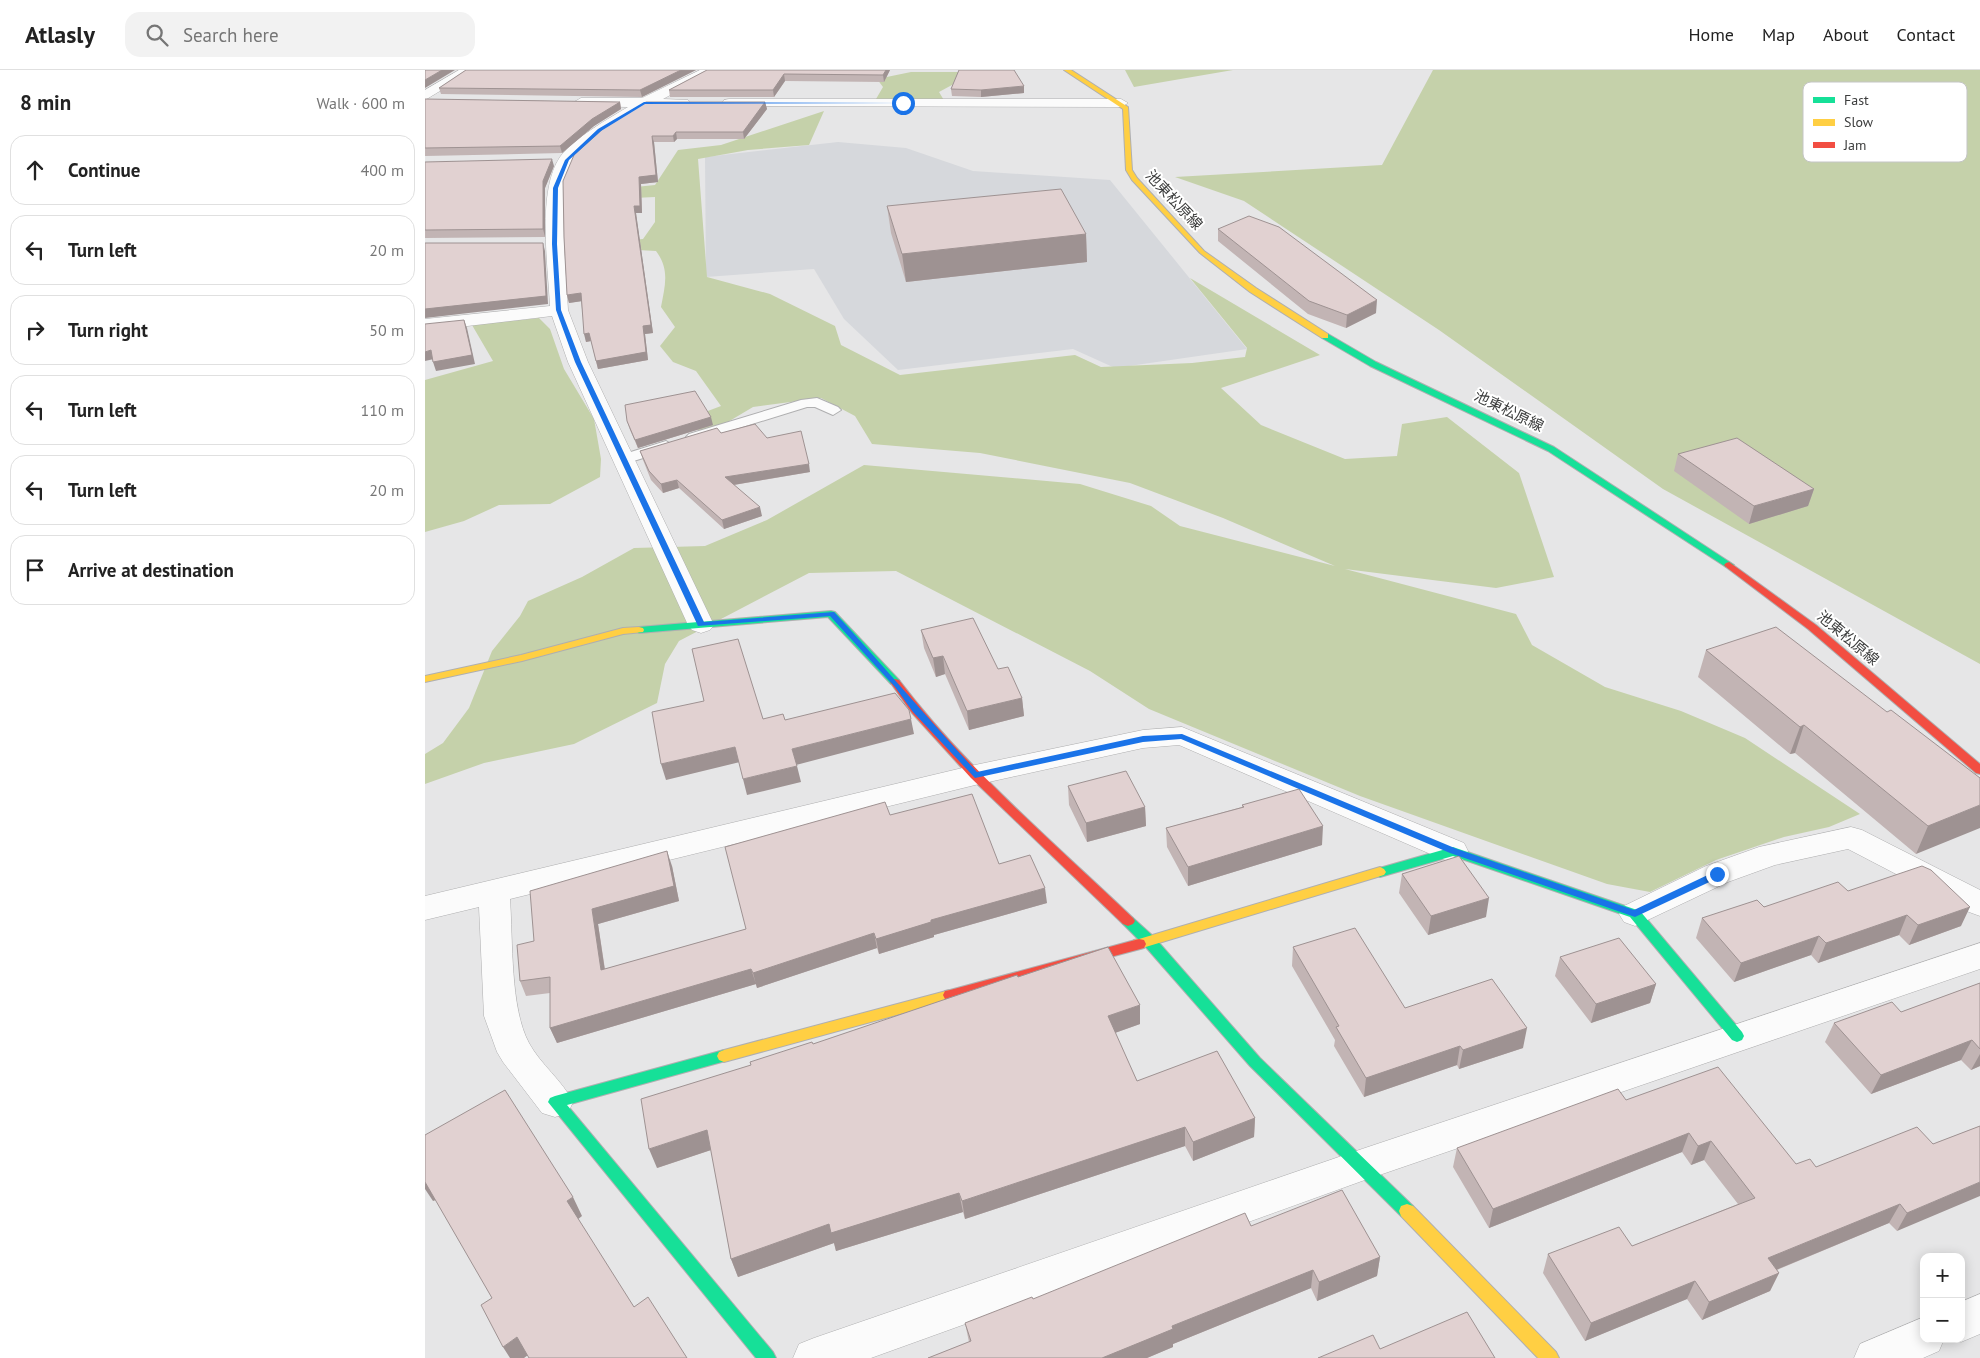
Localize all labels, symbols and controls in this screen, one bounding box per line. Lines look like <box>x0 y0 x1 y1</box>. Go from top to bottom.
search box <box>125 12 475 57</box>
text: Atlasly <box>25 19 95 50</box>
icon: search <box>143 21 171 49</box>
text: Search here <box>183 23 279 47</box>
text: Home <box>1688 23 1734 46</box>
text: Map <box>1762 23 1795 46</box>
text: About <box>1823 23 1869 46</box>
text: Contact <box>1897 23 1955 46</box>
legend <box>1803 82 1967 162</box>
text: 8 min <box>20 89 71 116</box>
text: Fast <box>1844 91 1869 109</box>
route start <box>892 92 915 115</box>
text: Walk · 600 m <box>316 93 405 113</box>
text: Slow <box>1844 113 1874 131</box>
text: Jam <box>1843 136 1866 154</box>
icon: ahead <box>21 156 49 184</box>
text: Continue <box>68 158 140 182</box>
text: 400 m <box>361 160 404 180</box>
street label: 池東松原線 <box>1142 166 1207 234</box>
icon: left <box>21 236 49 264</box>
text: Turn left <box>68 238 137 262</box>
text: 20 m <box>369 240 404 260</box>
icon: right <box>21 316 49 344</box>
text: Turn right <box>68 318 148 342</box>
text: 50 m <box>369 320 404 340</box>
street label: 池東松原線 <box>1471 386 1547 436</box>
icon: left <box>21 396 49 424</box>
text: Turn left <box>68 398 137 422</box>
text: 110 m <box>361 400 404 420</box>
icon: left <box>21 476 49 504</box>
text: Turn left <box>68 478 137 502</box>
text: 20 m <box>369 480 404 500</box>
icon: arrive <box>21 556 49 584</box>
text: Arrive at destination <box>68 558 234 582</box>
street label: 池東松原線 <box>1813 606 1883 669</box>
route end <box>1706 863 1729 886</box>
map controls <box>1920 1253 1965 1343</box>
button: + <box>1920 1253 1965 1298</box>
button: − <box>1920 1298 1965 1343</box>

